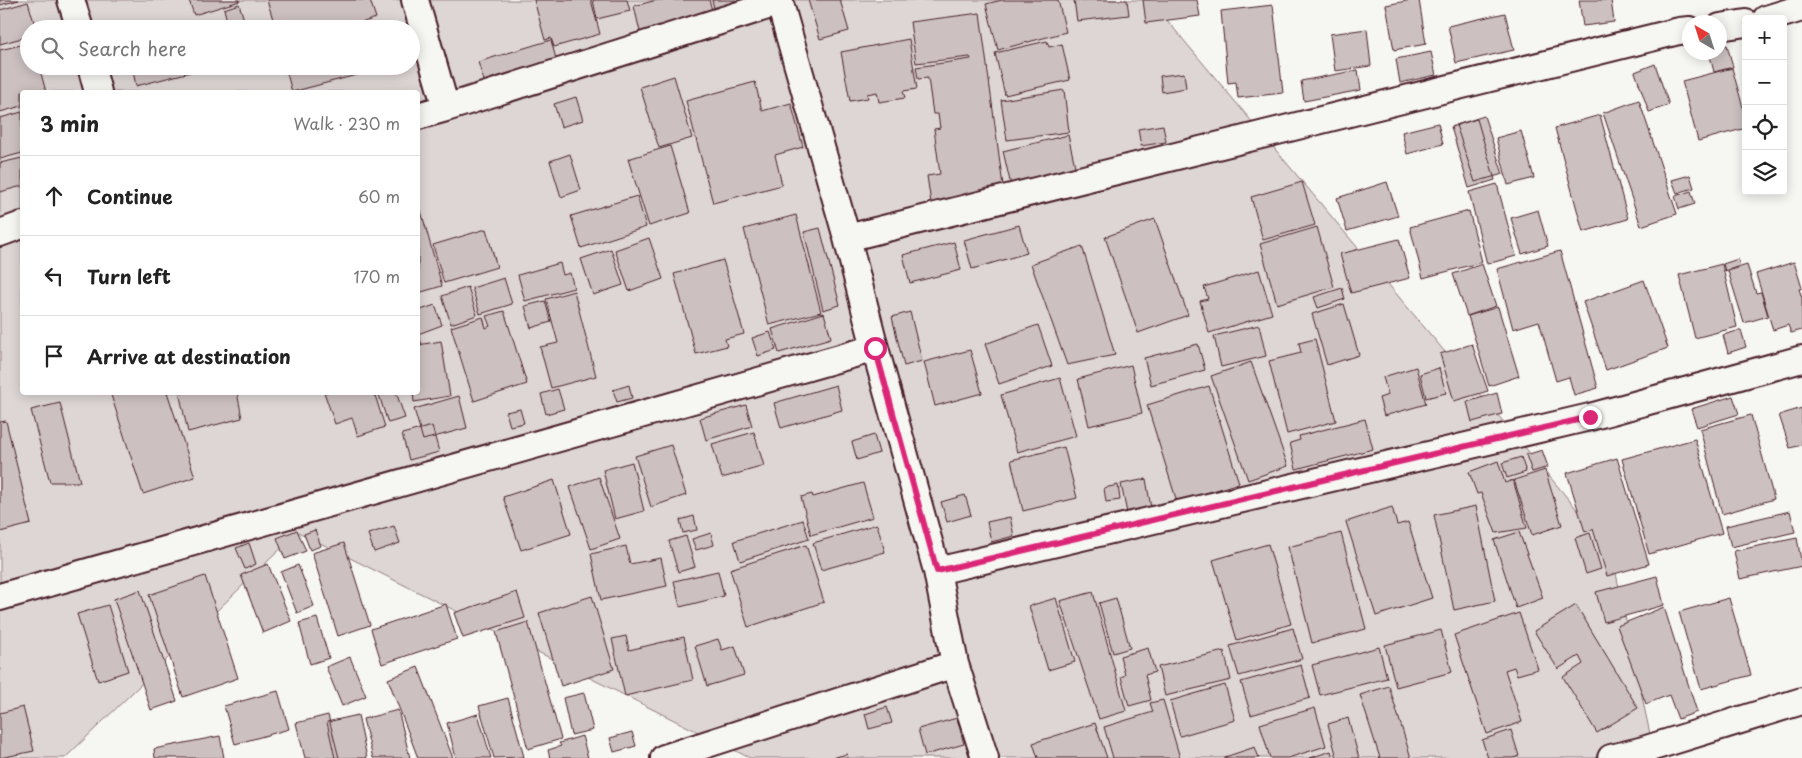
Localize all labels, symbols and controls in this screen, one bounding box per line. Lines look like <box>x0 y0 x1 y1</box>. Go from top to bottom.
north arrow <box>1682 15 1727 60</box>
map controls <box>1742 15 1787 195</box>
button: + <box>1742 15 1787 60</box>
search box <box>20 20 420 75</box>
icon: search <box>38 34 66 62</box>
text: Search here <box>78 34 187 62</box>
button: − <box>1742 60 1787 105</box>
button: locate <box>1742 105 1787 150</box>
text: 3 min <box>40 107 99 139</box>
text: Walk · 230 m <box>293 111 400 135</box>
button: layers <box>1742 150 1787 195</box>
icon: ahead <box>40 182 68 210</box>
text: Continue <box>87 182 173 210</box>
text: 60 m <box>358 184 400 208</box>
icon: left <box>40 262 68 290</box>
text: Turn left <box>87 262 171 290</box>
text: 170 m <box>354 264 400 288</box>
route start <box>864 337 887 360</box>
icon: arrive <box>40 342 68 370</box>
text: Arrive at destination <box>87 342 291 370</box>
route end <box>1579 406 1602 429</box>

